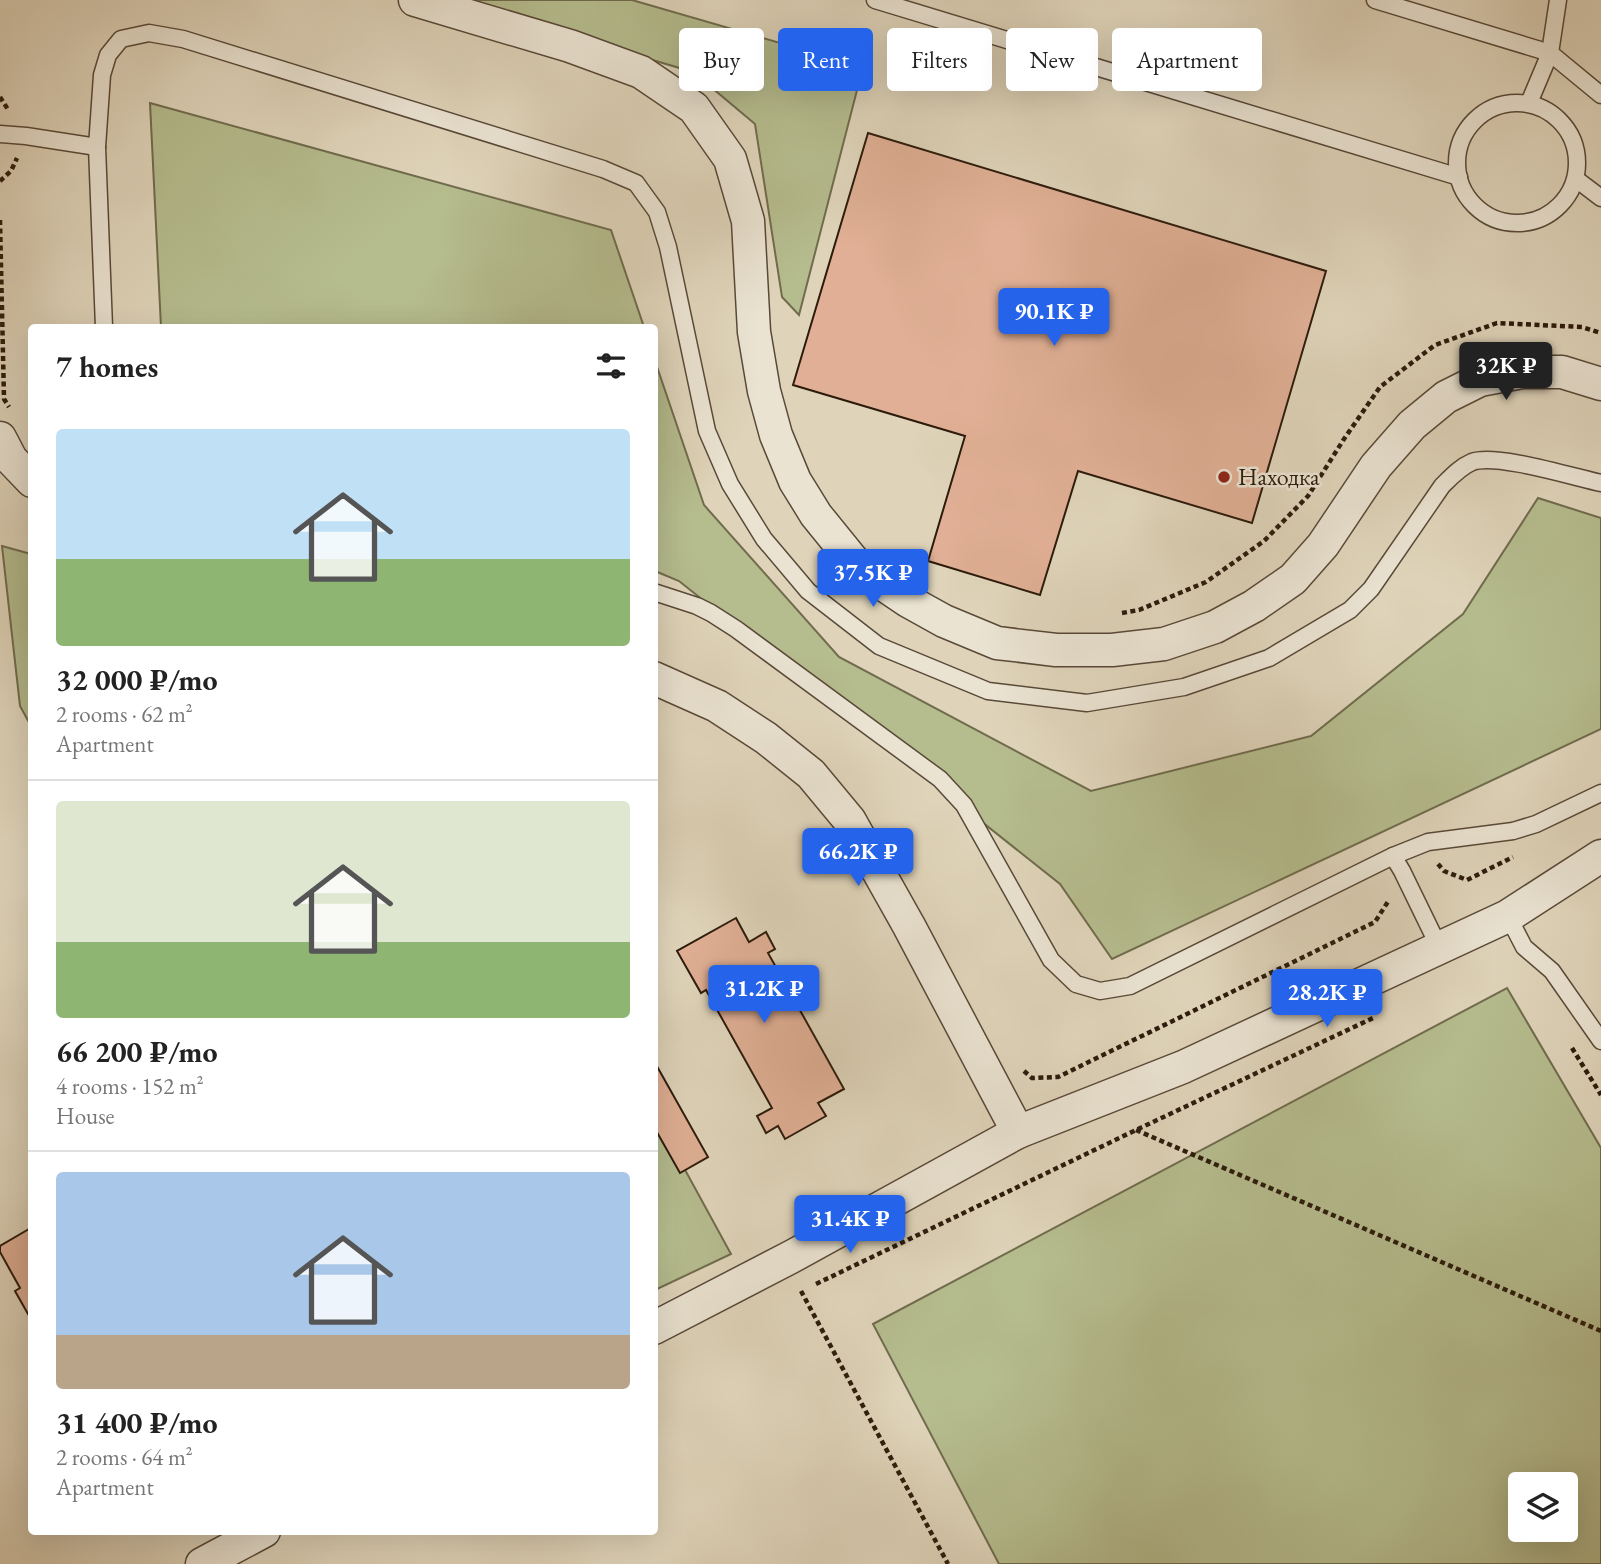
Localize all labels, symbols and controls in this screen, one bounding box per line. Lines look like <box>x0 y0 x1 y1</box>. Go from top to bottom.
chip: Buy <box>679 28 764 91</box>
chip: Rent <box>778 28 873 91</box>
chip: Filters <box>887 28 992 91</box>
chip: New <box>1006 28 1098 91</box>
chip: Apartment <box>1112 28 1262 91</box>
pin: 90.1K ₽ <box>989 288 1119 348</box>
text: 90.1K ₽ <box>1014 296 1094 326</box>
pin: 32K ₽ <box>1457 342 1555 402</box>
text: 7 homes <box>56 347 158 386</box>
icon: filters <box>592 347 630 385</box>
text: 32K ₽ <box>1475 350 1537 380</box>
place label: Находка <box>1238 461 1320 492</box>
marker: Находка <box>1216 469 1232 485</box>
icon: home <box>280 474 406 600</box>
pin: 37.5K ₽ <box>808 550 938 609</box>
text: 37.5K ₽ <box>833 557 913 587</box>
text: 32 000 ₽/mo <box>56 660 218 699</box>
text: 2 rooms · 62 m² <box>56 699 193 729</box>
text: Apartment <box>56 729 154 759</box>
pin: 66.2K ₽ <box>793 828 923 888</box>
text: 66.2K ₽ <box>818 836 898 866</box>
icon: home <box>280 846 406 972</box>
pin: 31.2K ₽ <box>699 965 829 1025</box>
pin: 28.2K ₽ <box>1262 970 1392 1029</box>
text: 31.2K ₽ <box>724 973 804 1003</box>
text: 28.2K ₽ <box>1287 977 1367 1007</box>
text: 66 200 ₽/mo <box>56 1032 218 1071</box>
text: 4 rooms · 152 m² <box>56 1071 204 1101</box>
text: House <box>56 1101 115 1131</box>
pin: 31.4K ₽ <box>785 1196 915 1255</box>
text: 31.4K ₽ <box>810 1203 890 1233</box>
icon: home <box>280 1217 406 1343</box>
text: 31 400 ₽/mo <box>56 1403 218 1442</box>
text: 2 rooms · 64 m² <box>56 1442 193 1472</box>
text: Apartment <box>56 1472 154 1502</box>
map controls <box>1508 1472 1578 1542</box>
button: layers <box>1508 1472 1578 1542</box>

